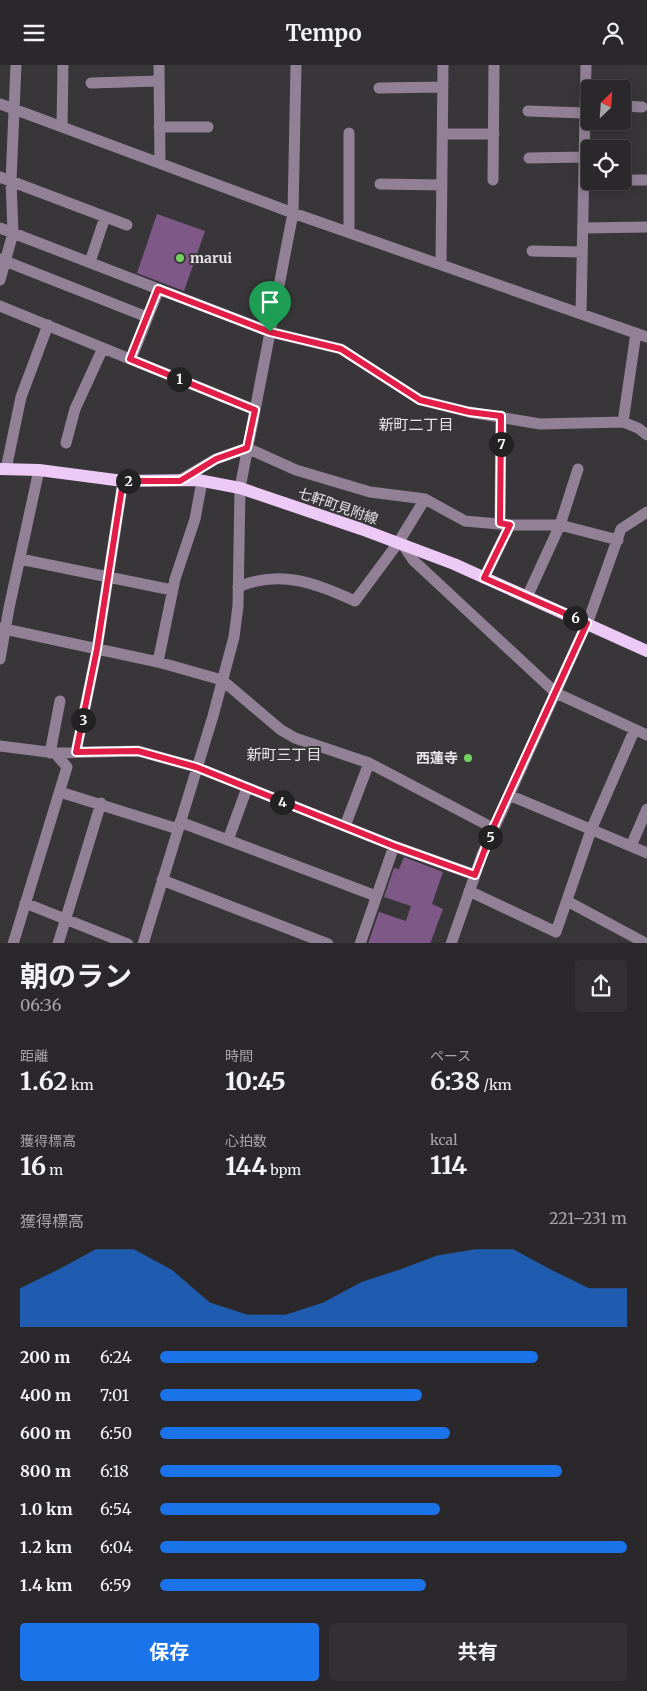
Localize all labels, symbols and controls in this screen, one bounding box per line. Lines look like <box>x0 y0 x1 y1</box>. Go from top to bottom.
icon: menu <box>20 19 48 47</box>
text: Tempo <box>285 19 362 47</box>
icon: person <box>599 19 627 47</box>
north arrow <box>581 80 631 130</box>
map controls <box>581 80 631 190</box>
button: locate <box>581 140 631 190</box>
place label: marui <box>190 249 232 267</box>
marker: marui <box>174 252 186 264</box>
pin <box>249 281 291 332</box>
icon: arrive <box>256 288 284 316</box>
pin: 1 <box>166 367 192 391</box>
text: 1 <box>176 370 183 388</box>
district label: 新町二丁目 <box>378 415 454 434</box>
pin: 7 <box>488 431 514 457</box>
text: 7 <box>497 435 506 453</box>
pin: 2 <box>116 469 140 493</box>
text: 2 <box>124 472 133 490</box>
street label: 七軒町見附線 <box>295 484 381 528</box>
pin: 6 <box>562 605 588 631</box>
text: 6 <box>571 609 580 627</box>
pin: 3 <box>70 707 96 733</box>
text: 3 <box>79 711 88 729</box>
district label: 新町三丁目 <box>246 745 322 764</box>
place label: 西蓮寺 <box>416 749 458 767</box>
marker: 西蓮寺 <box>462 752 474 764</box>
pin: 4 <box>270 789 294 815</box>
text: 4 <box>278 793 287 811</box>
pin: 5 <box>478 825 502 849</box>
text: 5 <box>486 828 495 846</box>
text: 朝のラン <box>20 958 132 994</box>
button: share <box>575 960 627 1012</box>
text: 06:36 <box>20 995 61 1015</box>
text: 距離 <box>20 1047 48 1065</box>
text: 時間 <box>225 1047 253 1065</box>
text: ペース <box>430 1047 471 1065</box>
text: 1.62 <box>20 1065 68 1097</box>
text: 10:45 <box>225 1065 286 1097</box>
text: 6:38 <box>430 1065 480 1097</box>
text: km <box>68 1076 94 1094</box>
text: /km <box>480 1076 512 1094</box>
text: kcal <box>430 1131 458 1149</box>
text: 獲得標高 <box>20 1132 76 1150</box>
text: 心拍数 <box>225 1132 267 1150</box>
text: 114 <box>430 1149 467 1181</box>
text: 16 <box>20 1150 46 1182</box>
text: 144 <box>225 1150 267 1182</box>
text: m <box>46 1161 63 1179</box>
text: bpm <box>267 1161 301 1179</box>
text: 221–231 m <box>549 1208 627 1228</box>
text: 獲得標高 <box>20 1211 84 1231</box>
text: 200 m <box>20 1347 70 1367</box>
text: 6:24 <box>100 1347 132 1367</box>
text: 400 m <box>20 1385 71 1405</box>
text: 7:01 <box>100 1385 129 1405</box>
text: 600 m <box>20 1423 71 1443</box>
text: 6:50 <box>100 1423 132 1443</box>
text: 800 m <box>20 1461 71 1481</box>
text: 6:18 <box>100 1461 129 1481</box>
text: 1.0 km <box>20 1499 73 1519</box>
text: 6:54 <box>100 1499 132 1519</box>
text: 1.2 km <box>20 1537 72 1557</box>
text: 6:04 <box>100 1537 133 1557</box>
text: 1.4 km <box>20 1575 72 1595</box>
text: 6:59 <box>100 1575 131 1595</box>
button: 保存 <box>20 1623 319 1681</box>
button: 共有 <box>329 1623 627 1681</box>

